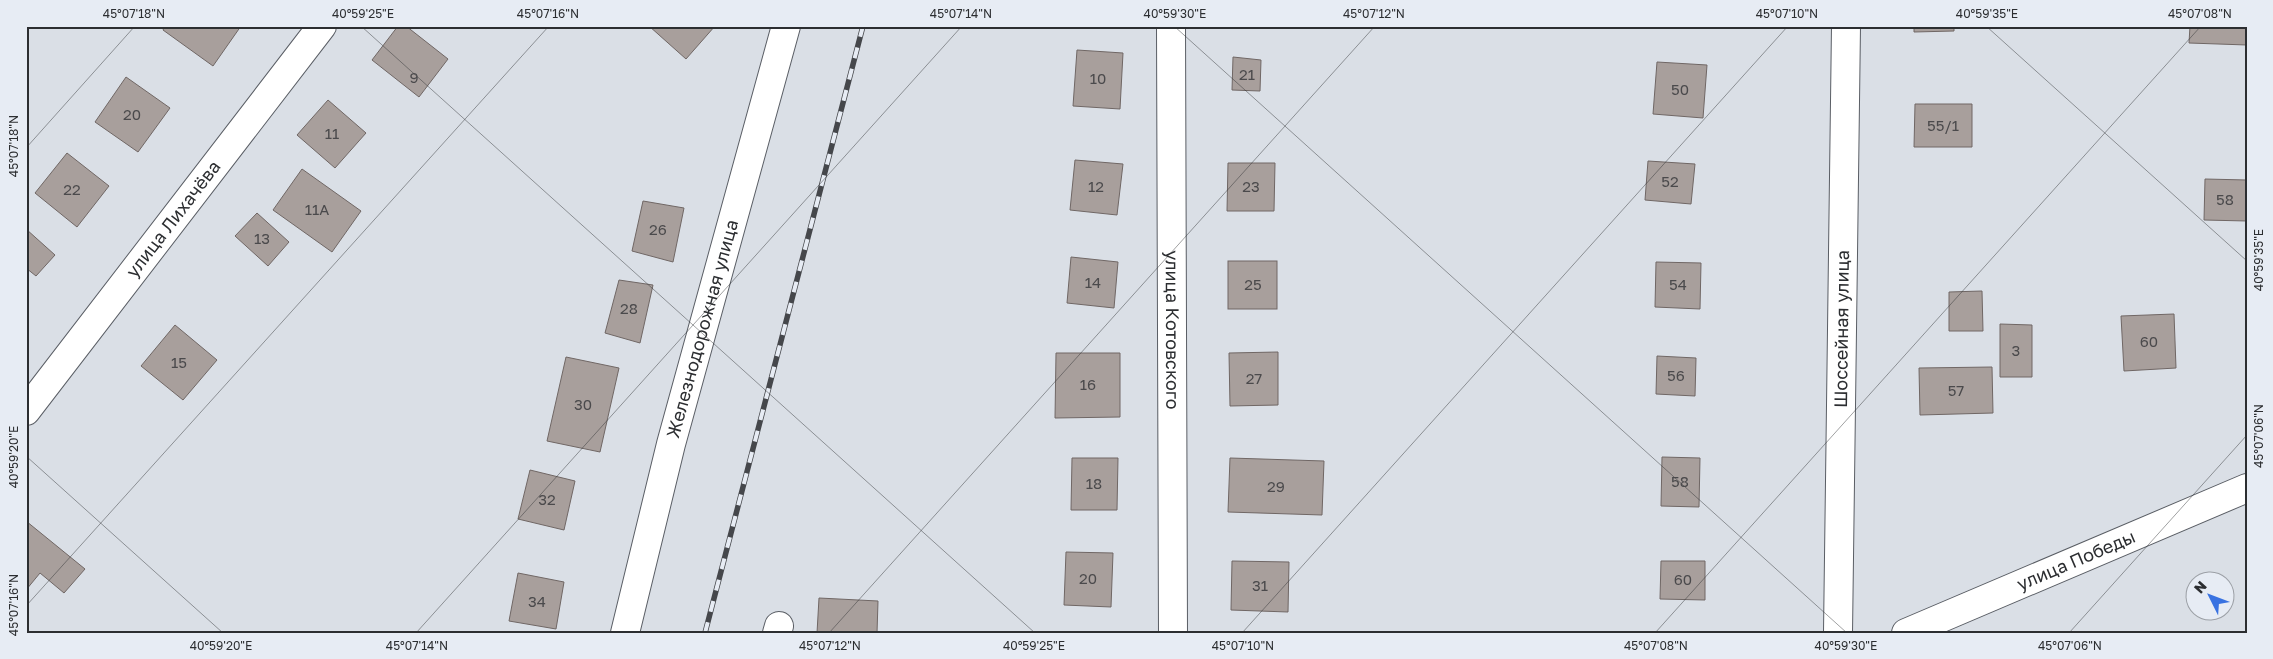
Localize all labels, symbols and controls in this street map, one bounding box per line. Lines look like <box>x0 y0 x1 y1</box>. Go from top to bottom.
text: 45°07'18"N <box>103 6 165 21</box>
text: 40°59'25"E <box>332 6 394 21</box>
text: 45°07'16"N <box>517 6 579 21</box>
text: 45°07'14"N <box>930 6 992 21</box>
text: 40°59'30"E <box>1144 6 1206 21</box>
text: 45°07'12"N <box>1343 6 1405 21</box>
text: 45°07'10"N <box>1756 6 1818 21</box>
text: 40°59'35"E <box>1956 6 2018 21</box>
text: 45°07'08"N <box>2168 6 2232 21</box>
house number: 21 <box>1239 65 1255 83</box>
house number: 9 <box>409 68 419 86</box>
house number: 10 <box>1090 69 1106 87</box>
house number: 50 <box>1671 80 1689 98</box>
house number: 20 <box>123 105 141 123</box>
text: 45°07'18"N <box>6 115 21 177</box>
house number: 55/1 <box>1927 116 1959 134</box>
house number: 11 <box>325 124 339 142</box>
street label: улица Лихачёва <box>121 156 225 281</box>
house number: 52 <box>1661 172 1679 190</box>
house number: 12 <box>1088 177 1104 195</box>
house number: 23 <box>1242 177 1260 195</box>
house number: 22 <box>63 180 81 198</box>
house number: 58 <box>2216 190 2234 208</box>
house number: 11А <box>305 200 329 218</box>
street label: Железнодорожная улица <box>661 217 742 440</box>
house number: 26 <box>649 220 667 238</box>
house number: 13 <box>254 229 270 247</box>
text: 40°59'35"E <box>2251 229 2266 291</box>
street label: улица Котовского <box>1162 250 1184 410</box>
street label: Шоссейная улица <box>1829 250 1853 408</box>
house number: 14 <box>1085 273 1101 291</box>
house number: 25 <box>1244 275 1262 293</box>
house number: 54 <box>1669 275 1687 293</box>
house number: 28 <box>620 299 638 317</box>
house number: 60 <box>2140 332 2158 350</box>
house number: 3 <box>2012 341 2020 359</box>
house number: 15 <box>171 353 187 371</box>
house number: 56 <box>1667 366 1685 384</box>
house number: 27 <box>1246 369 1262 387</box>
house number: 16 <box>1080 375 1096 393</box>
house number: 57 <box>1948 381 1964 399</box>
house number: 30 <box>574 395 592 413</box>
text: 45°07'06"N <box>2251 404 2266 468</box>
text: 40°59'20"E <box>6 426 21 488</box>
house number: 58 <box>1671 472 1689 490</box>
house number: 18 <box>1086 474 1102 492</box>
house number: 29 <box>1267 477 1285 495</box>
house number: 32 <box>538 490 556 508</box>
street label: улица Победы <box>2013 525 2138 595</box>
house number: 20 <box>1079 569 1097 587</box>
house number: 60 <box>1674 570 1692 588</box>
north arrow <box>2186 572 2236 622</box>
text: 45°07'16"N <box>6 574 21 636</box>
house number: 31 <box>1252 576 1268 594</box>
text: N <box>2190 577 2210 597</box>
house number: 34 <box>528 592 546 610</box>
text: 40°59'20"E <box>190 638 252 653</box>
text: 45°07'14"N <box>386 638 448 653</box>
text: 45°07'12"N <box>799 638 861 653</box>
text: 40°59'25"E <box>1003 638 1065 653</box>
text: 45°07'10"N <box>1212 638 1274 653</box>
text: 45°07'08"N <box>1624 638 1688 653</box>
text: 40°59'30"E <box>1815 638 1877 653</box>
text: 45°07'06"N <box>2038 638 2102 653</box>

